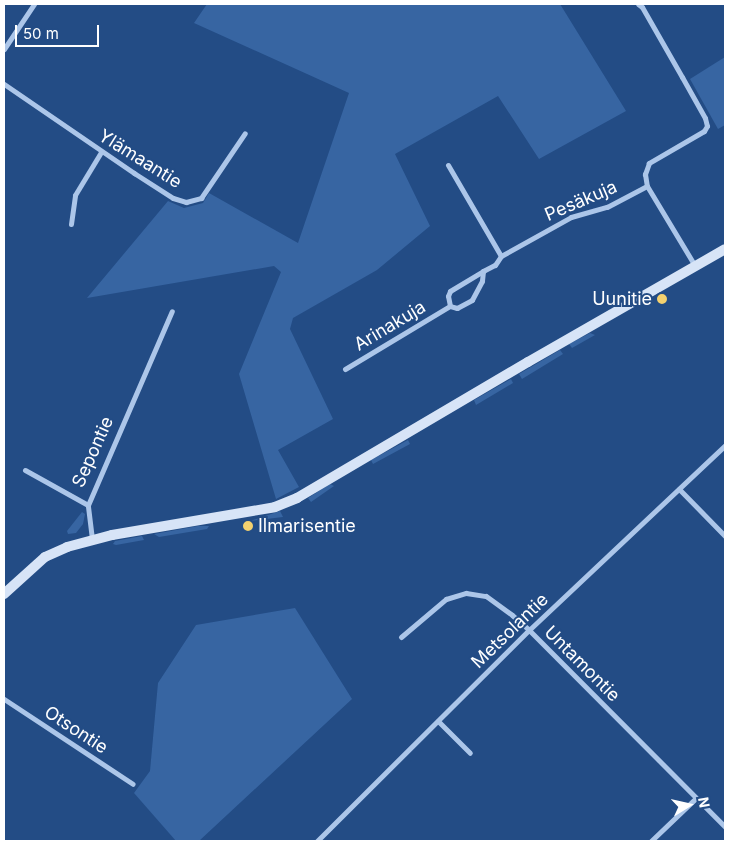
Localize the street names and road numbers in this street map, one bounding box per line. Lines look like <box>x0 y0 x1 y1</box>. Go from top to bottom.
street label: Ylämaantie <box>94 125 186 193</box>
street label: Pesäkuja <box>542 176 620 226</box>
street label: Arinakuja <box>350 296 430 356</box>
street label: Sepontie <box>68 413 118 491</box>
street label: Metsolantie <box>467 589 553 673</box>
street label: Untamontie <box>540 622 624 706</box>
street label: Otsontie <box>40 702 112 758</box>

